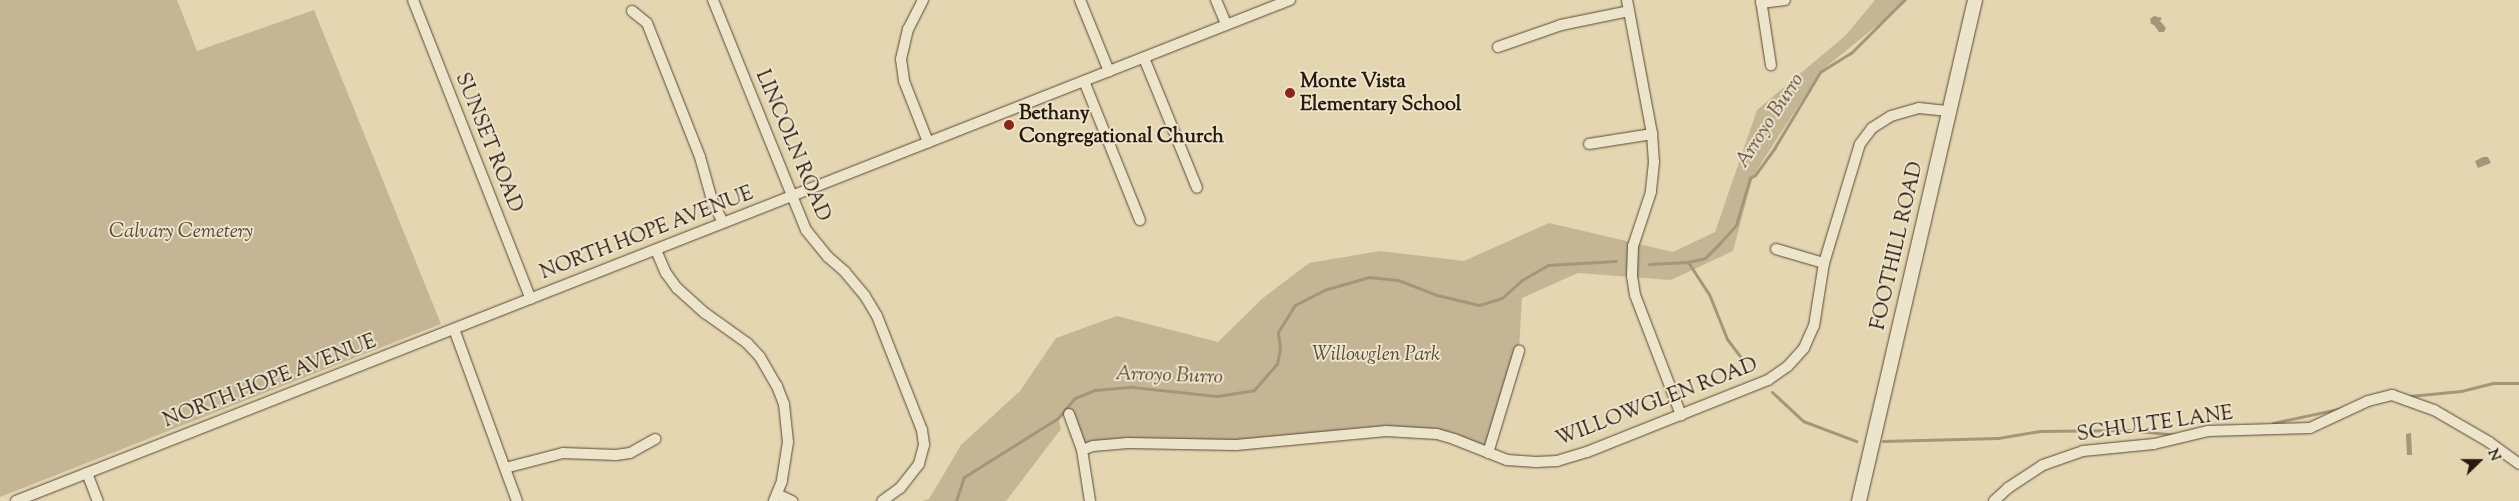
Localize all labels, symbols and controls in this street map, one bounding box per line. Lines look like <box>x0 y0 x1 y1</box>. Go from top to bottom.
street label: LINCOLN ROAD <box>749 67 835 225</box>
water label: Arroyo Burro <box>1730 69 1810 173</box>
street label: SUNSET ROAD <box>449 70 527 216</box>
place label: Monte Vista Elementary School <box>1300 70 1461 117</box>
marker: Monte Vista Elementary School <box>1284 87 1296 99</box>
place label: Bethany Congregational Church <box>1019 102 1224 149</box>
marker: Bethany Congregational Church <box>1003 119 1015 131</box>
street label: FOOTHILL ROAD <box>1867 160 1929 332</box>
street label: NORTH HOPE AVENUE <box>537 182 757 286</box>
park label: Calvary Cemetery <box>109 220 253 244</box>
street label: NORTH HOPE AVENUE <box>160 330 380 434</box>
park label: Willowglen Park <box>1312 343 1440 367</box>
street label: WILLOWGLEN ROAD <box>1553 353 1761 453</box>
water label: Arroyo Burro <box>1115 362 1223 390</box>
street label: SCHULTE LANE <box>2075 402 2235 448</box>
north arrow <box>2454 436 2504 486</box>
text: N <box>2482 446 2504 464</box>

